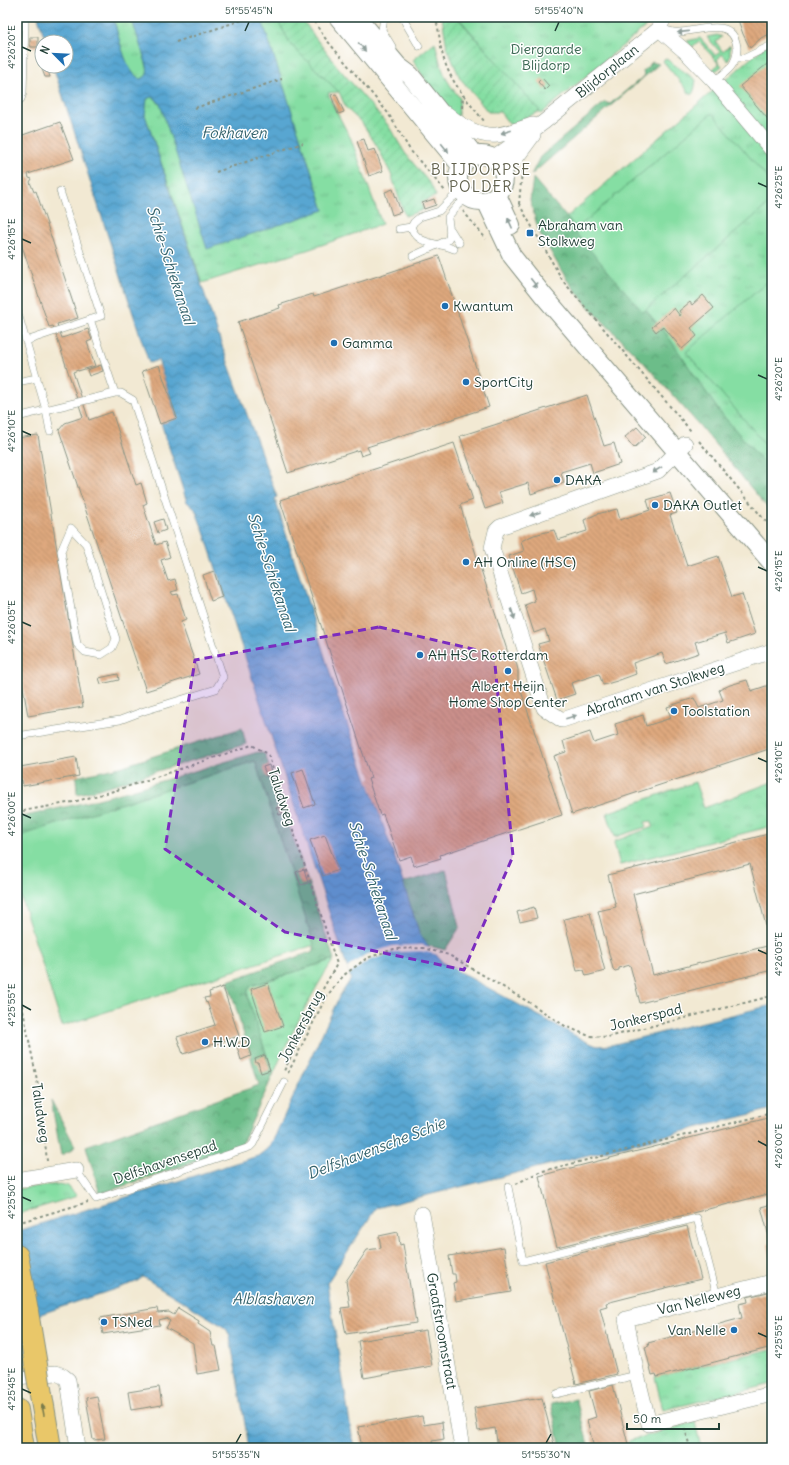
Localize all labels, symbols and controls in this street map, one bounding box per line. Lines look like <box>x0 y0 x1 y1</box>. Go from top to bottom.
text: 51°55'45"N <box>225 4 273 17</box>
text: 51°55'40"N <box>535 4 583 17</box>
text: 4°26'20"E <box>5 25 18 69</box>
one-way arrow <box>677 28 689 35</box>
north arrow <box>34 34 74 74</box>
park label: Diergaarde Blijdorp <box>510 40 582 74</box>
street label: Blijdorplaan <box>572 40 642 102</box>
one-way arrow <box>358 42 367 53</box>
text: N <box>37 44 53 56</box>
water label: Fokhaven <box>201 123 267 142</box>
one-way arrow <box>500 129 512 135</box>
one-way arrow <box>441 142 450 153</box>
district label: BLIJDORPSE POLDER <box>431 160 531 196</box>
text: 4°26'25"E <box>772 165 785 208</box>
water label: Schie-Schiekanaal <box>143 203 200 329</box>
place label: Abraham van Stolkweg <box>538 216 623 250</box>
one-way arrow <box>507 217 513 228</box>
text: 4°26'15"E <box>5 218 18 260</box>
marker: Abraham van Stolkweg <box>525 228 535 238</box>
one-way arrow <box>529 277 538 288</box>
place label: Kwantum <box>453 297 513 315</box>
marker: Kwantum <box>440 301 450 311</box>
place label: Gamma <box>342 334 393 352</box>
marker: Gamma <box>329 338 339 348</box>
text: 4°26'20"E <box>772 357 785 401</box>
place label: SportCity <box>474 373 533 391</box>
marker: SportCity <box>461 377 471 387</box>
text: 4°26'10"E <box>5 410 18 452</box>
one-way arrow <box>651 467 663 474</box>
place label: DAKA <box>565 471 602 489</box>
marker: DAKA <box>552 475 562 485</box>
place label: DAKA Outlet <box>663 496 742 514</box>
marker: DAKA Outlet <box>650 500 660 510</box>
water label: Schie-Schiekanaal <box>244 510 301 636</box>
one-way arrow <box>529 512 541 518</box>
text: 4°26'15"E <box>772 550 785 592</box>
place label: AH Online (HSC) <box>474 553 576 571</box>
marker: AH Online (HSC) <box>461 557 471 567</box>
text: 4°26'05"E <box>5 600 18 644</box>
one-way arrow <box>510 608 516 620</box>
place label: AH HSC Rotterdam <box>428 646 548 664</box>
marker: AH HSC Rotterdam <box>415 650 425 660</box>
street label: Abraham van Stolkweg <box>583 658 727 720</box>
marker: Albert Heijn Home Shop Center <box>503 666 513 676</box>
place label: Albert Heijn Home Shop Center <box>449 677 567 711</box>
place label: Toolstation <box>682 702 750 720</box>
marker: Toolstation <box>669 706 679 716</box>
one-way arrow <box>565 714 577 720</box>
text: 4°26'10"E <box>772 741 785 783</box>
street label: Taludweg <box>264 766 300 828</box>
text: 4°26'00"E <box>5 792 18 836</box>
water label: Schie-Schiekanaal <box>345 818 402 944</box>
text: 4°26'05"E <box>772 932 785 976</box>
text: 4°25'55"E <box>5 983 18 1027</box>
street label: Jonkersbrug <box>274 987 328 1065</box>
street label: Jonkerspad <box>608 999 684 1035</box>
place label: H.W.D <box>213 1033 250 1051</box>
marker: H.W.D <box>200 1037 210 1047</box>
street label: Taludweg <box>28 1082 54 1144</box>
water label: Delfshavensche Schie <box>304 1113 448 1183</box>
text: 4°26'00"E <box>772 1124 785 1168</box>
street label: Delfshavensepad <box>111 1136 219 1188</box>
text: 4°25'50"E <box>5 1175 18 1219</box>
street label: Graafstroomstraat <box>423 1271 461 1391</box>
street label: Van Nelleweg <box>656 1281 742 1319</box>
water label: Alblashaven <box>232 1289 314 1308</box>
place label: TSNed <box>112 1313 152 1331</box>
text: 4°25'55"E <box>772 1315 785 1359</box>
marker: TSNed <box>99 1317 109 1327</box>
place label: Van Nelle <box>667 1321 726 1339</box>
marker: Van Nelle <box>729 1325 739 1335</box>
text: 4°25'45"E <box>5 1367 18 1410</box>
one-way arrow <box>40 1403 46 1416</box>
scale bar <box>627 1405 719 1431</box>
text: 50 m <box>633 1411 662 1426</box>
text: 51°55'35"N <box>212 1448 260 1461</box>
text: 51°55'30"N <box>521 1448 571 1461</box>

